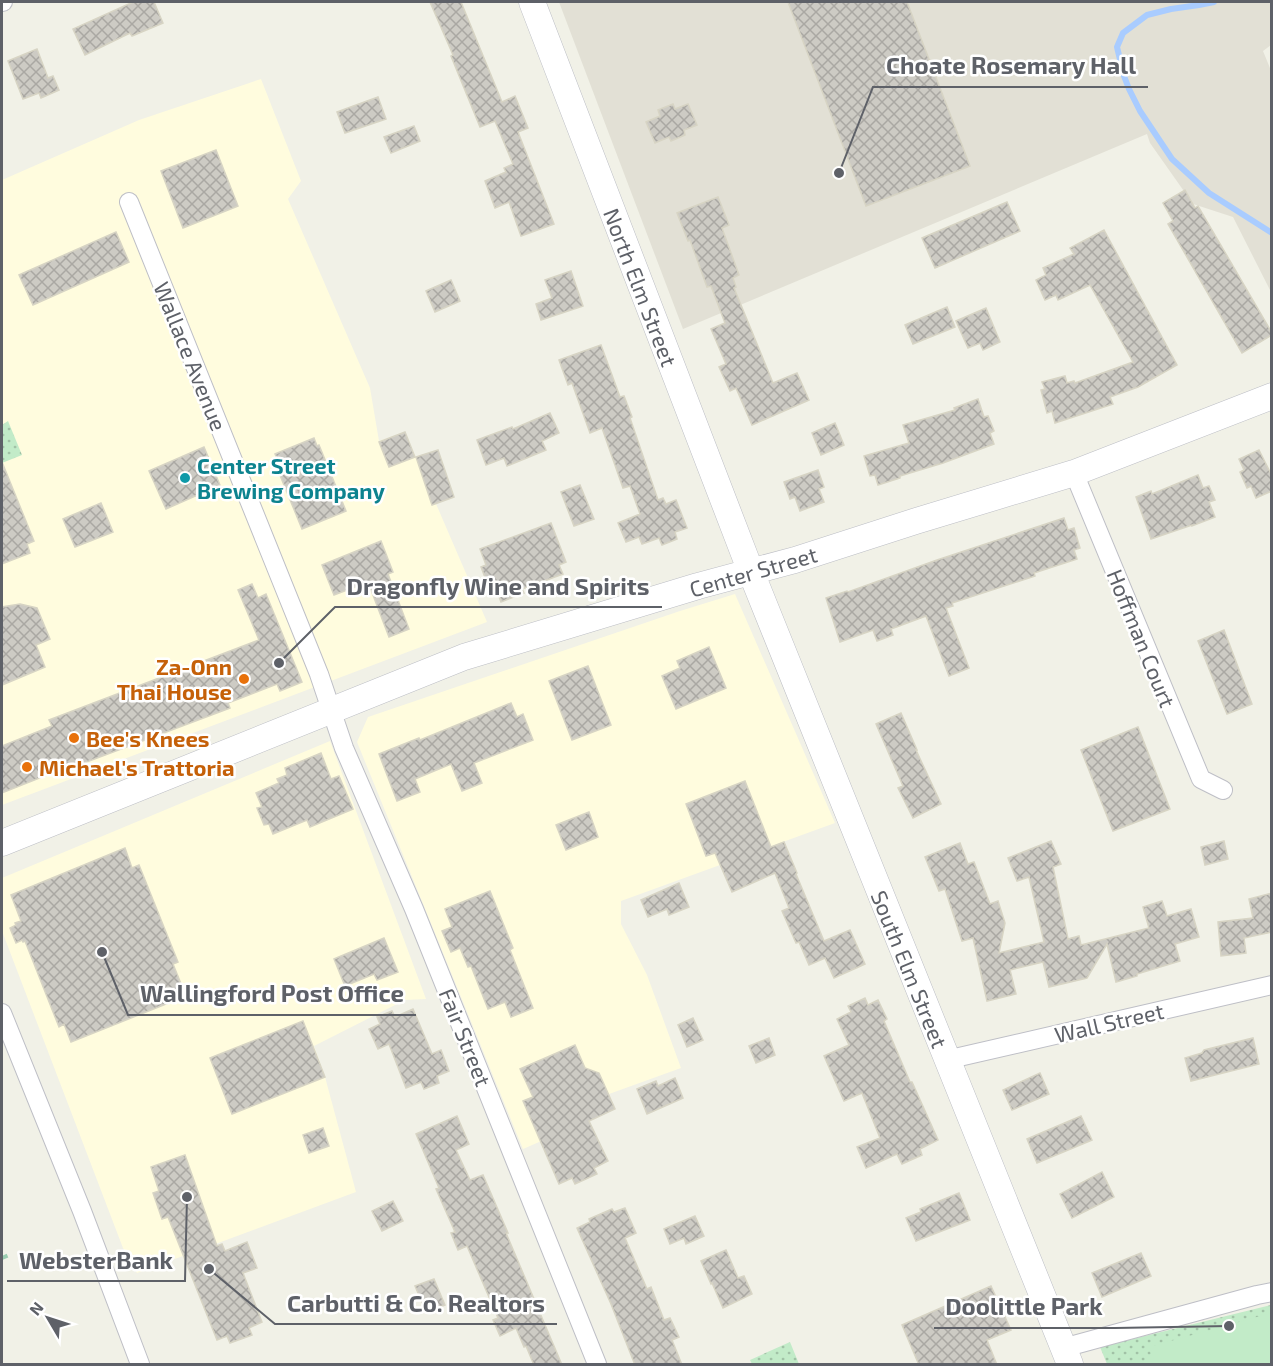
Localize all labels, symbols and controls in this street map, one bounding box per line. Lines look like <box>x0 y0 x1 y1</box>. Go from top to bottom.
callout: Choate Rosemary Hall <box>873 45 1148 87</box>
text: Choate Rosemary Hall <box>886 50 1136 79</box>
street label: North Elm Street <box>599 204 683 370</box>
street label: Wallace Avenue <box>149 278 233 434</box>
place label: Center Street Brewing Company <box>197 452 385 504</box>
marker: Center Street Brewing Company <box>178 471 192 485</box>
street label: Center Street <box>686 540 820 602</box>
callout: Dragonfly Wine and Spirits <box>335 565 662 607</box>
street label: Hoffman Court <box>1102 565 1182 711</box>
text: Dragonfly Wine and Spirits <box>347 571 649 600</box>
place label: Za-Onn Thai House <box>117 653 232 704</box>
marker: Za-Onn Thai House <box>237 672 251 686</box>
place label: Bee's Knees <box>86 725 209 751</box>
marker: Bee's Knees <box>67 731 81 745</box>
place label: Michael's Trattoria <box>39 754 235 780</box>
marker: Michael's Trattoria <box>20 760 34 774</box>
street label: South Elm Street <box>867 886 953 1052</box>
callout: Wallingford Post Office <box>128 973 416 1015</box>
text: Wallingford Post Office <box>140 978 404 1007</box>
street label: Fair Street <box>435 984 497 1090</box>
street label: Wall Street <box>1052 997 1166 1047</box>
callout: WebsterBank <box>7 1239 185 1281</box>
text: WebsterBank <box>19 1245 174 1274</box>
callout: Carbutti & Co. Realtors <box>275 1282 557 1324</box>
callout: Doolittle Park <box>934 1286 1115 1328</box>
north arrow <box>18 1288 78 1348</box>
text: Carbutti & Co. Realtors <box>287 1288 545 1317</box>
text: Doolittle Park <box>945 1291 1103 1320</box>
text: N <box>25 1298 47 1319</box>

